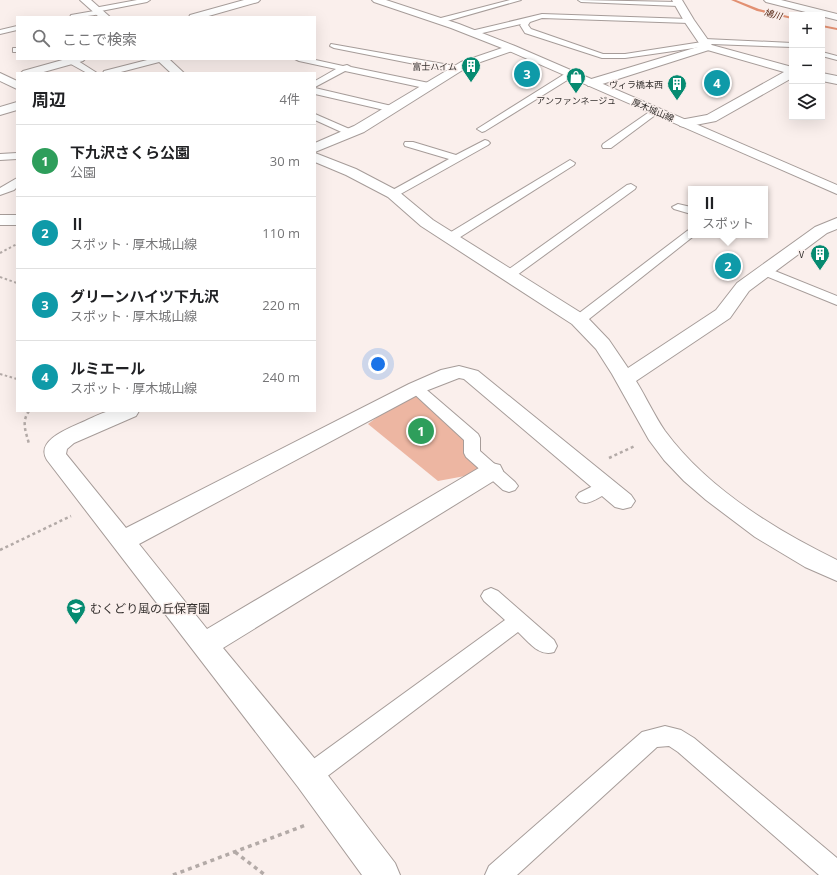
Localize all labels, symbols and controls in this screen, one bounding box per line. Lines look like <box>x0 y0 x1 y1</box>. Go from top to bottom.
water label: 鳩川 <box>763 6 784 23</box>
map controls <box>789 12 825 120</box>
button: + <box>789 12 825 48</box>
search box <box>16 16 316 60</box>
icon: search <box>30 27 52 49</box>
text: ここで検索 <box>62 29 137 49</box>
button: − <box>789 48 825 84</box>
building icon: 富士ハイム <box>460 55 482 83</box>
pin: 3 <box>514 59 540 89</box>
place label: 富士ハイム <box>412 60 457 73</box>
shop icon: アンファンネージュ <box>565 66 587 94</box>
pin: 4 <box>704 68 730 98</box>
building icon: ヴィラ橋本西 <box>666 73 688 101</box>
place label: ヴィラ橋本西 <box>609 78 663 91</box>
button: layers <box>789 84 825 120</box>
text: 周辺 <box>32 88 66 111</box>
text: 4件 <box>280 90 300 108</box>
place label: アンファンネージュ <box>536 94 616 107</box>
street label: 厚木城山線 <box>630 95 677 125</box>
text: 下九沢さくら公園 <box>70 142 190 162</box>
text: 1 <box>41 152 49 170</box>
text: 30 m <box>270 152 300 170</box>
text: 公園 <box>70 163 96 181</box>
popup <box>688 186 768 238</box>
text: Ⅱ <box>702 193 717 213</box>
text: Ⅱ <box>70 214 85 234</box>
text: スポット <box>702 214 754 232</box>
text: 2 <box>41 224 49 242</box>
text: 110 m <box>262 224 300 242</box>
text: スポット · 厚木城山線 <box>70 235 197 253</box>
building icon: Ⅴ <box>809 243 831 271</box>
place label: Ⅴ <box>797 248 806 261</box>
pin: 2 <box>715 251 741 281</box>
text: グリーンハイツ下九沢 <box>70 286 219 306</box>
text: 3 <box>41 296 49 314</box>
text: 220 m <box>262 296 300 314</box>
text: スポット · 厚木城山線 <box>70 307 197 325</box>
your location <box>368 354 388 374</box>
text: ルミエール <box>70 358 145 378</box>
text: 4 <box>41 368 49 386</box>
text: 240 m <box>262 368 300 386</box>
text: スポット · 厚木城山線 <box>70 379 197 397</box>
pin: 1 <box>408 416 434 446</box>
school or university icon: むくどり風の丘保育園 <box>65 597 87 625</box>
place label: むくどり風の丘保育園 <box>90 600 210 617</box>

